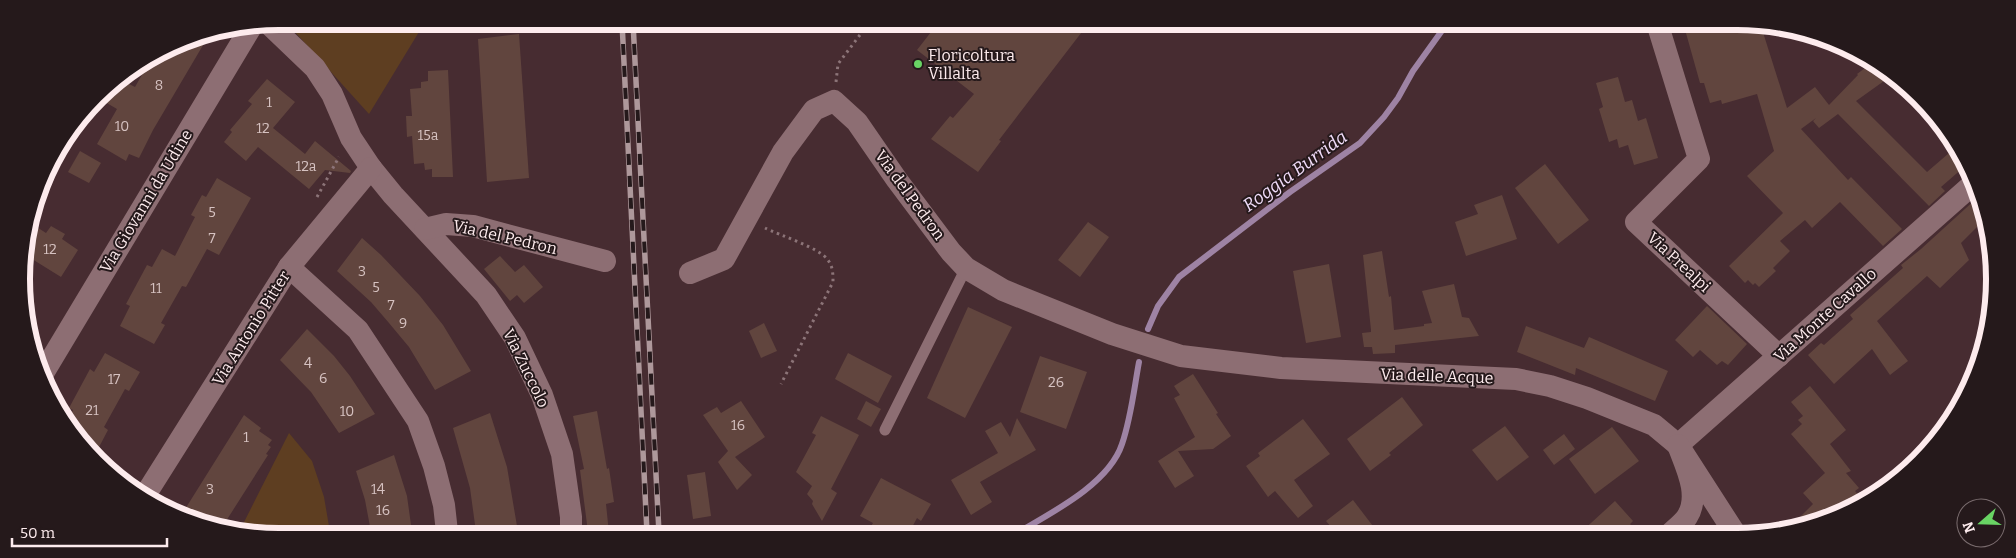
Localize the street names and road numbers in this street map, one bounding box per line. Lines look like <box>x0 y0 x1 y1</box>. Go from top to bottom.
street label: Via Giovanni da Udine <box>96 126 196 276</box>
street label: Via del Pedron <box>871 146 949 244</box>
street label: Via del Pedron <box>451 216 559 258</box>
street label: Via Prealpi <box>1643 228 1715 296</box>
street label: Via Monte Cavallo <box>1770 264 1880 366</box>
street label: Via Antonio Pitter <box>208 267 294 389</box>
street label: Via Zuccolo <box>499 326 553 410</box>
street label: Via delle Acque <box>1380 365 1494 387</box>

